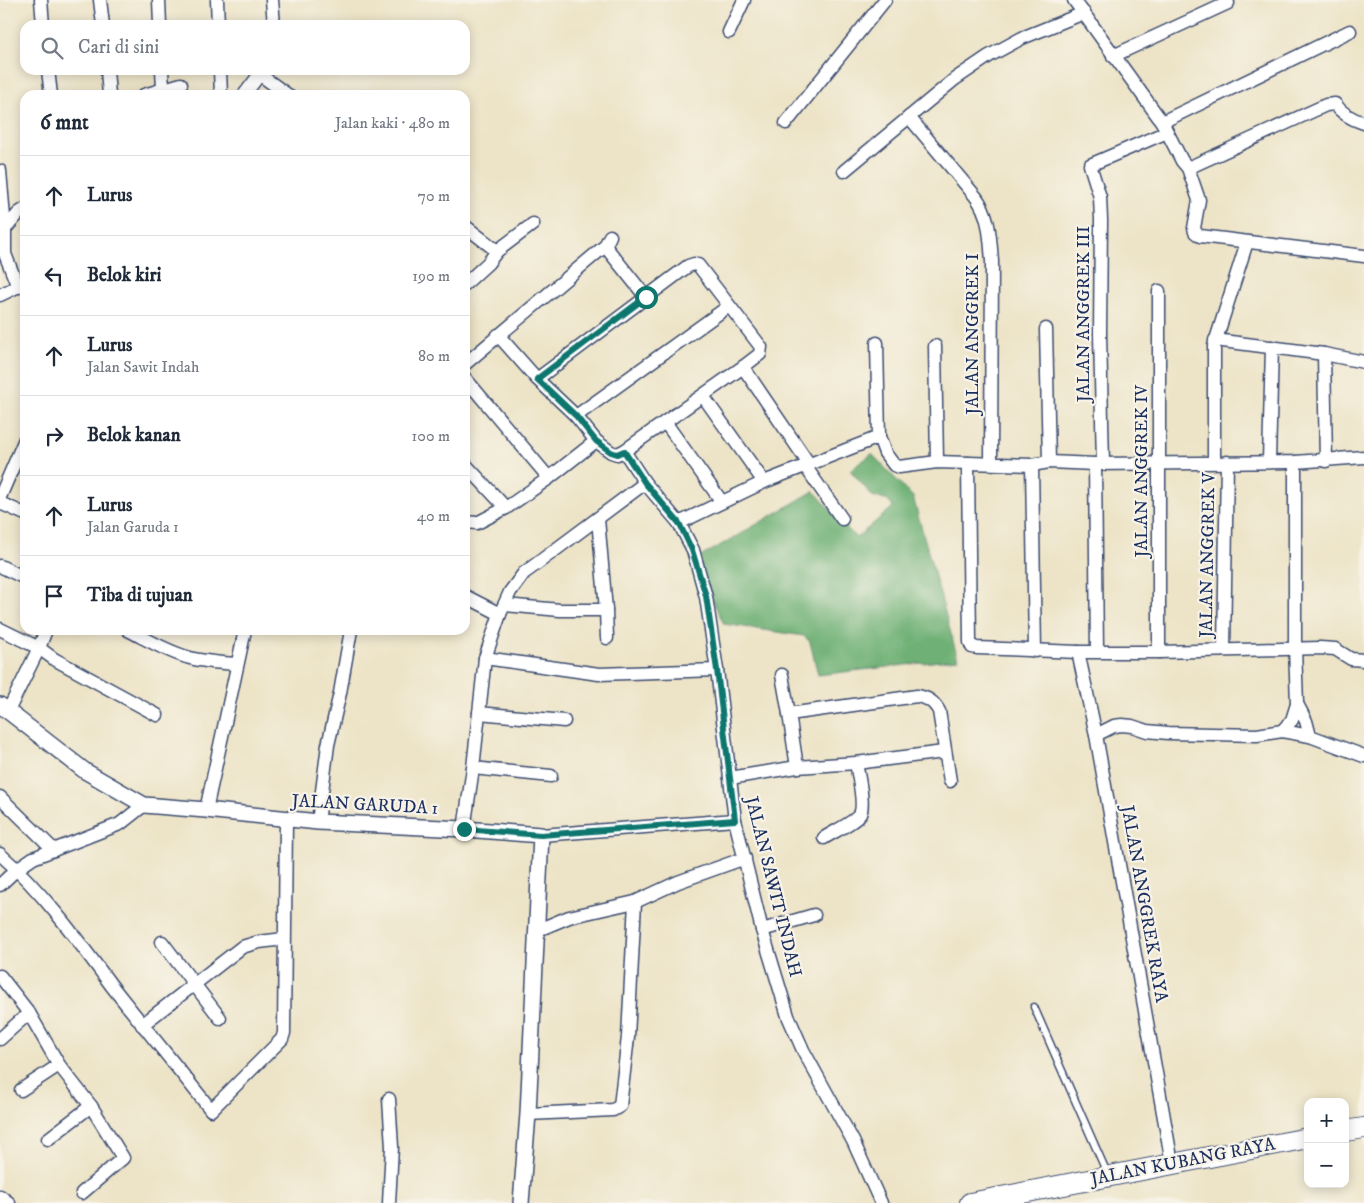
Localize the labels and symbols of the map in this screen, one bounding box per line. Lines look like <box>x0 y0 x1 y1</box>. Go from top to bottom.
street label: JALAN ANGGREK III <box>1073 226 1095 404</box>
street label: JALAN ANGGREK I <box>962 253 984 417</box>
route start <box>635 286 658 309</box>
street label: JALAN ANGGREK IV <box>1131 384 1153 559</box>
street label: JALAN ANGGREK V <box>1196 471 1220 640</box>
street label: JALAN GARUDA 1 <box>289 790 439 820</box>
street label: JALAN SAWIT INDAH <box>739 792 806 980</box>
street label: JALAN ANGGREK RAYA <box>1115 802 1172 1005</box>
route end <box>453 818 476 841</box>
street label: JALAN KUBANG RAYA <box>1087 1133 1278 1191</box>

